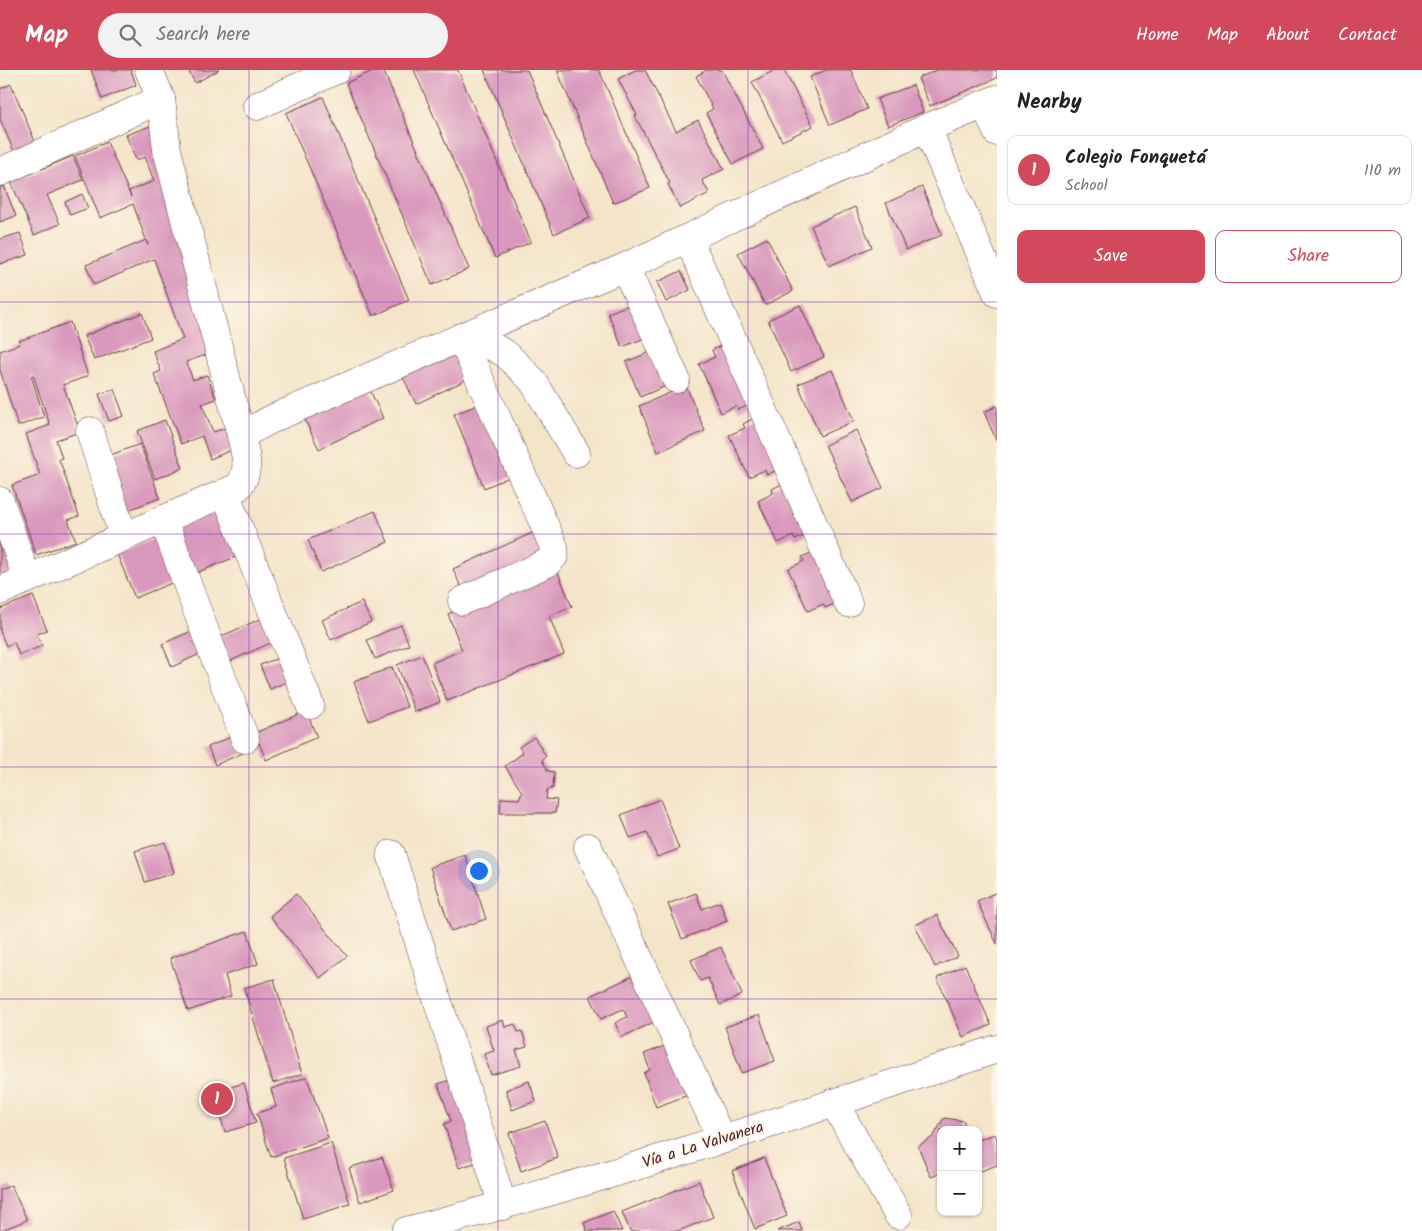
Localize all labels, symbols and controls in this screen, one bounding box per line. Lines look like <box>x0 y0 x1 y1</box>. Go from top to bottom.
search box <box>98 13 448 58</box>
text: Map <box>25 16 68 55</box>
text: Search here <box>156 20 250 50</box>
icon: search <box>116 21 144 49</box>
text: Home <box>1136 21 1179 50</box>
text: Map <box>1207 21 1238 50</box>
text: About <box>1266 21 1310 50</box>
text: Contact <box>1338 21 1397 50</box>
text: Nearby <box>1017 86 1082 119</box>
text: Colegio Fonquetá <box>1065 143 1206 173</box>
text: 1 <box>1032 158 1036 183</box>
text: 110 m <box>1364 158 1401 183</box>
text: School <box>1065 173 1108 198</box>
button: Save <box>1017 230 1205 283</box>
button: Share <box>1215 230 1402 283</box>
your location <box>466 858 492 884</box>
pin: 1 <box>201 1080 233 1118</box>
street label: Vía a La Valvanera <box>639 1115 767 1175</box>
map controls <box>937 1126 982 1216</box>
button: + <box>937 1126 982 1171</box>
button: − <box>937 1171 982 1216</box>

